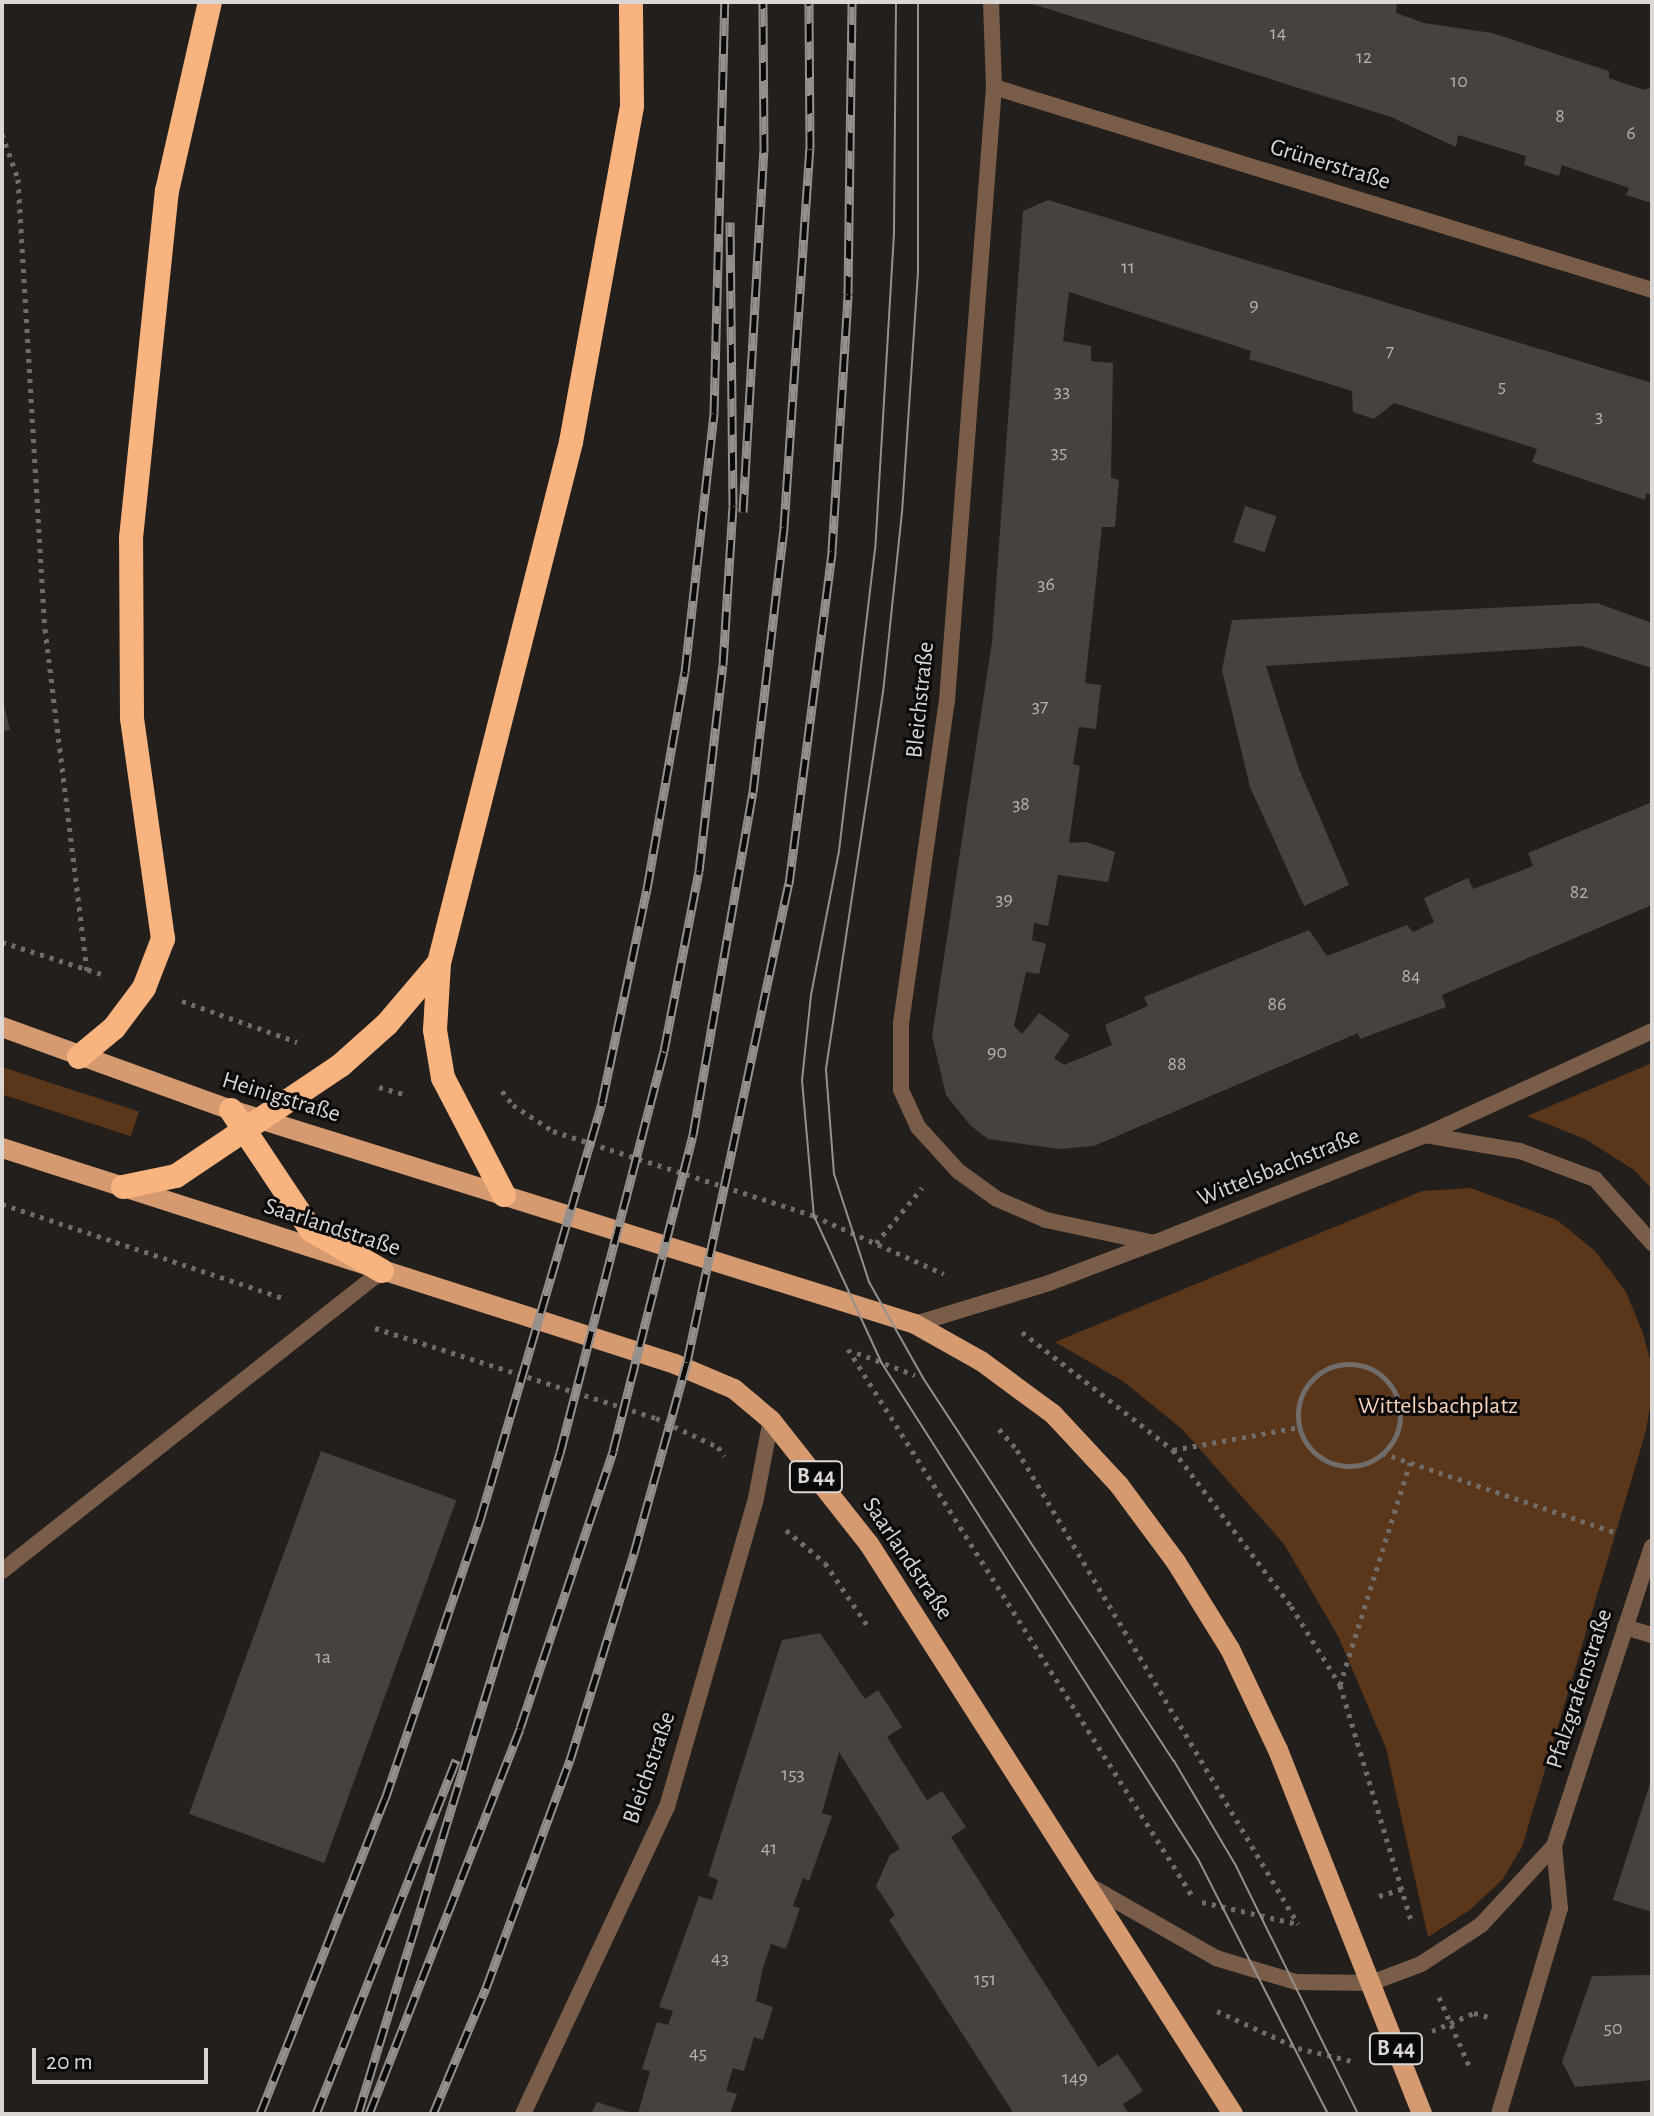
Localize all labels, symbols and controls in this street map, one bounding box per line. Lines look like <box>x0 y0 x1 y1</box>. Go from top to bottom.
house number: 14 <box>1270 21 1286 45</box>
house number: 12 <box>1356 45 1372 69</box>
house number: 10 <box>1450 69 1468 93</box>
house number: 8 <box>1555 104 1565 128</box>
house number: 6 <box>1626 121 1636 145</box>
street label: Grünerstraße <box>1266 133 1394 197</box>
house number: 11 <box>1121 255 1135 279</box>
house number: 9 <box>1249 293 1259 317</box>
house number: 7 <box>1386 339 1394 363</box>
house number: 5 <box>1498 374 1506 398</box>
house number: 33 <box>1054 379 1070 403</box>
house number: 3 <box>1595 404 1603 428</box>
house number: 35 <box>1051 440 1067 464</box>
house number: 36 <box>1037 572 1055 596</box>
street label: Bleichstraße <box>901 640 941 760</box>
house number: 37 <box>1032 694 1048 718</box>
house number: 38 <box>1012 792 1030 816</box>
house number: 82 <box>1570 880 1588 904</box>
house number: 39 <box>995 887 1013 911</box>
house number: 84 <box>1401 964 1421 988</box>
house number: 86 <box>1268 992 1286 1016</box>
house number: 90 <box>987 1040 1007 1064</box>
house number: 88 <box>1168 1052 1186 1076</box>
street label: Heinigstraße <box>218 1066 344 1130</box>
street label: Wittelsbachstraße <box>1194 1122 1364 1214</box>
street label: Saarlandstraße <box>260 1192 404 1264</box>
park label: Wittelsbachplatz <box>1358 1393 1518 1421</box>
road number: B 44 <box>788 1459 844 1495</box>
street label: Saarlandstraße <box>855 1492 959 1626</box>
street label: Pfalzgrafenstraße <box>1541 1605 1619 1773</box>
house number: 1a <box>315 1645 331 1669</box>
street label: Bleichstraße <box>617 1708 683 1828</box>
house number: 153 <box>781 1762 805 1786</box>
house number: 41 <box>761 1836 777 1860</box>
house number: 43 <box>711 1946 729 1970</box>
house number: 151 <box>974 1967 996 1991</box>
house number: 50 <box>1604 2016 1622 2040</box>
road number: B 44 <box>1368 2031 1424 2067</box>
scale bar <box>36 2032 212 2082</box>
house number: 45 <box>689 2041 707 2065</box>
text: 20 m <box>46 2050 93 2074</box>
house number: 149 <box>1062 2066 1088 2090</box>

